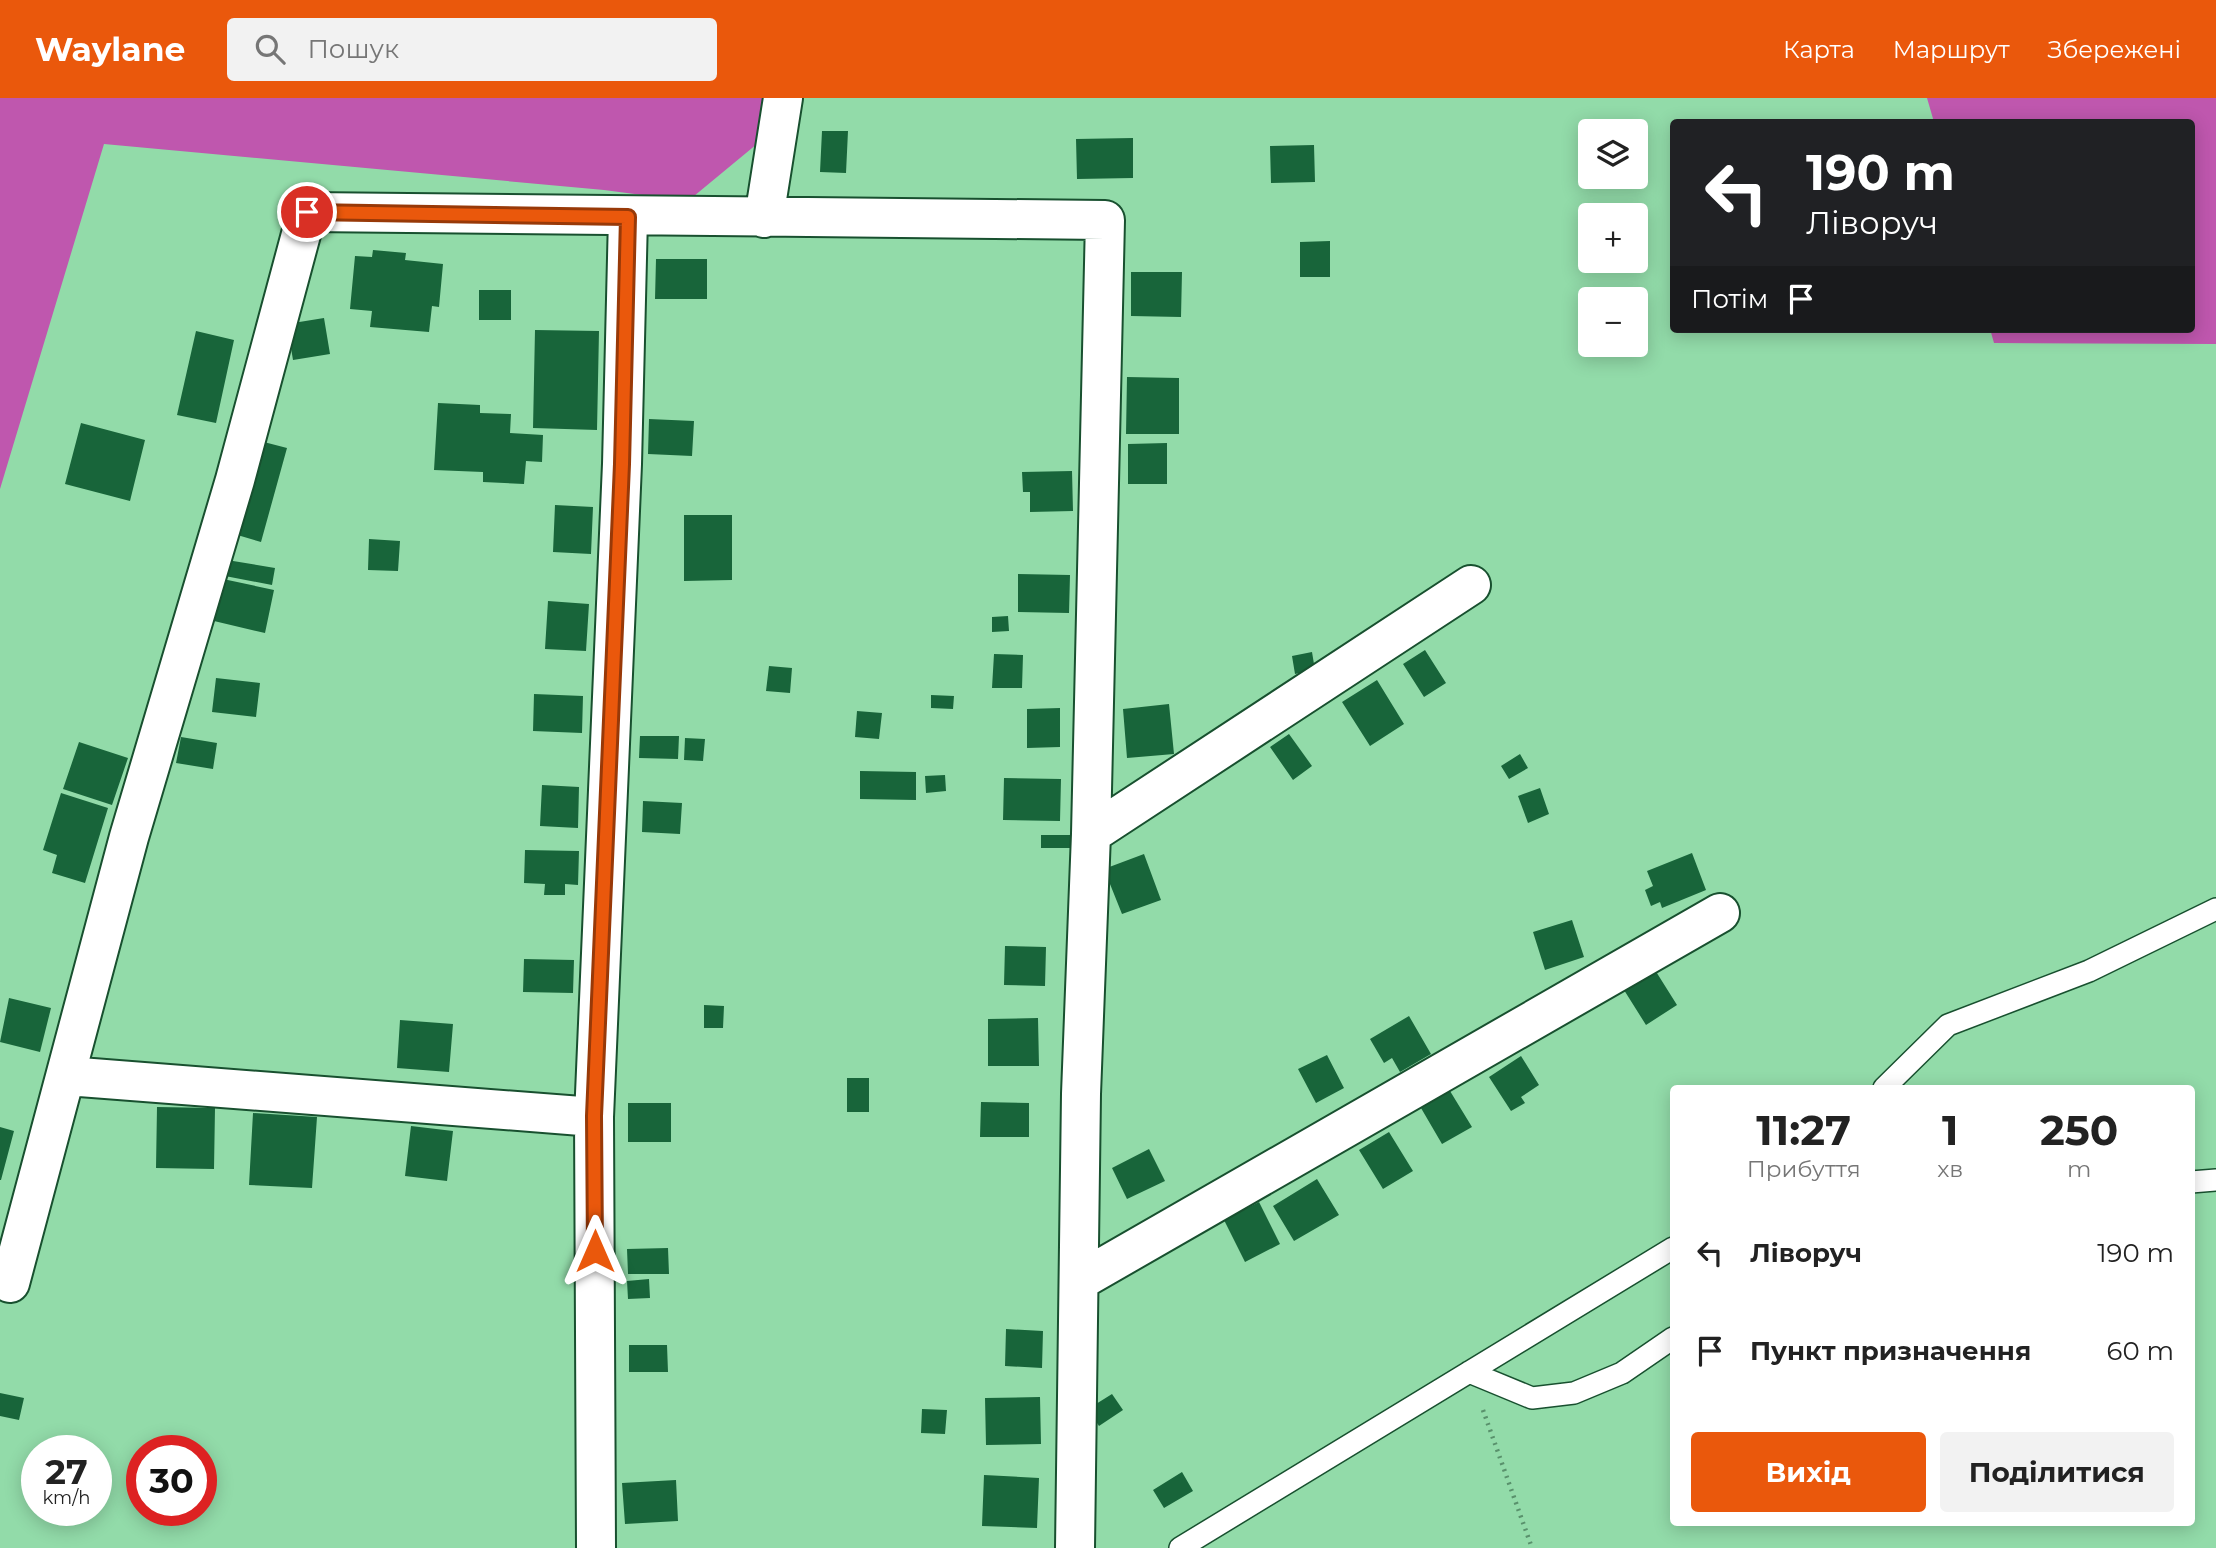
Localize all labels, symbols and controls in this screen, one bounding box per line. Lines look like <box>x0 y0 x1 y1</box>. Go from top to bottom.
search box <box>227 18 717 81</box>
text: Waylane <box>35 29 185 69</box>
icon: search <box>251 30 289 68</box>
text: Пошук <box>307 33 399 65</box>
text: Карта <box>1783 35 1855 64</box>
text: Маршрут <box>1893 35 2010 64</box>
text: Збережені <box>2048 35 2181 64</box>
map controls <box>1578 119 1648 357</box>
button: layers <box>1578 119 1648 189</box>
text: 190 m <box>1806 143 1955 202</box>
icon: left <box>1691 147 1782 238</box>
pin <box>277 182 337 242</box>
icon: arrive <box>288 193 326 231</box>
button: + <box>1578 203 1648 273</box>
text: Ліворуч <box>1806 203 1938 242</box>
icon: arrive <box>1782 280 1820 318</box>
text: Потім <box>1691 283 1768 315</box>
button: − <box>1578 287 1648 357</box>
text: 11:27 <box>1756 1104 1851 1156</box>
text: 1 <box>1942 1104 1959 1156</box>
text: 250 <box>2040 1104 2118 1156</box>
text: Прибуття <box>1747 1155 1861 1183</box>
text: хв <box>1937 1155 1963 1183</box>
text: m <box>2067 1155 2091 1183</box>
position arrow <box>558 1214 632 1288</box>
icon: left <box>1691 1234 1729 1272</box>
text: Ліворуч <box>1750 1237 1862 1269</box>
text: 190 m <box>2097 1237 2174 1269</box>
icon: arrive <box>1691 1332 1729 1370</box>
text: Пункт призначення <box>1750 1335 2031 1367</box>
text: 60 m <box>2107 1335 2174 1367</box>
button: Вихід <box>1691 1432 1926 1512</box>
button: Поділитися <box>1940 1432 2174 1512</box>
speed limit sign: 30 <box>126 1435 217 1526</box>
text: 27 <box>45 1450 88 1493</box>
text: km/h <box>42 1487 91 1509</box>

